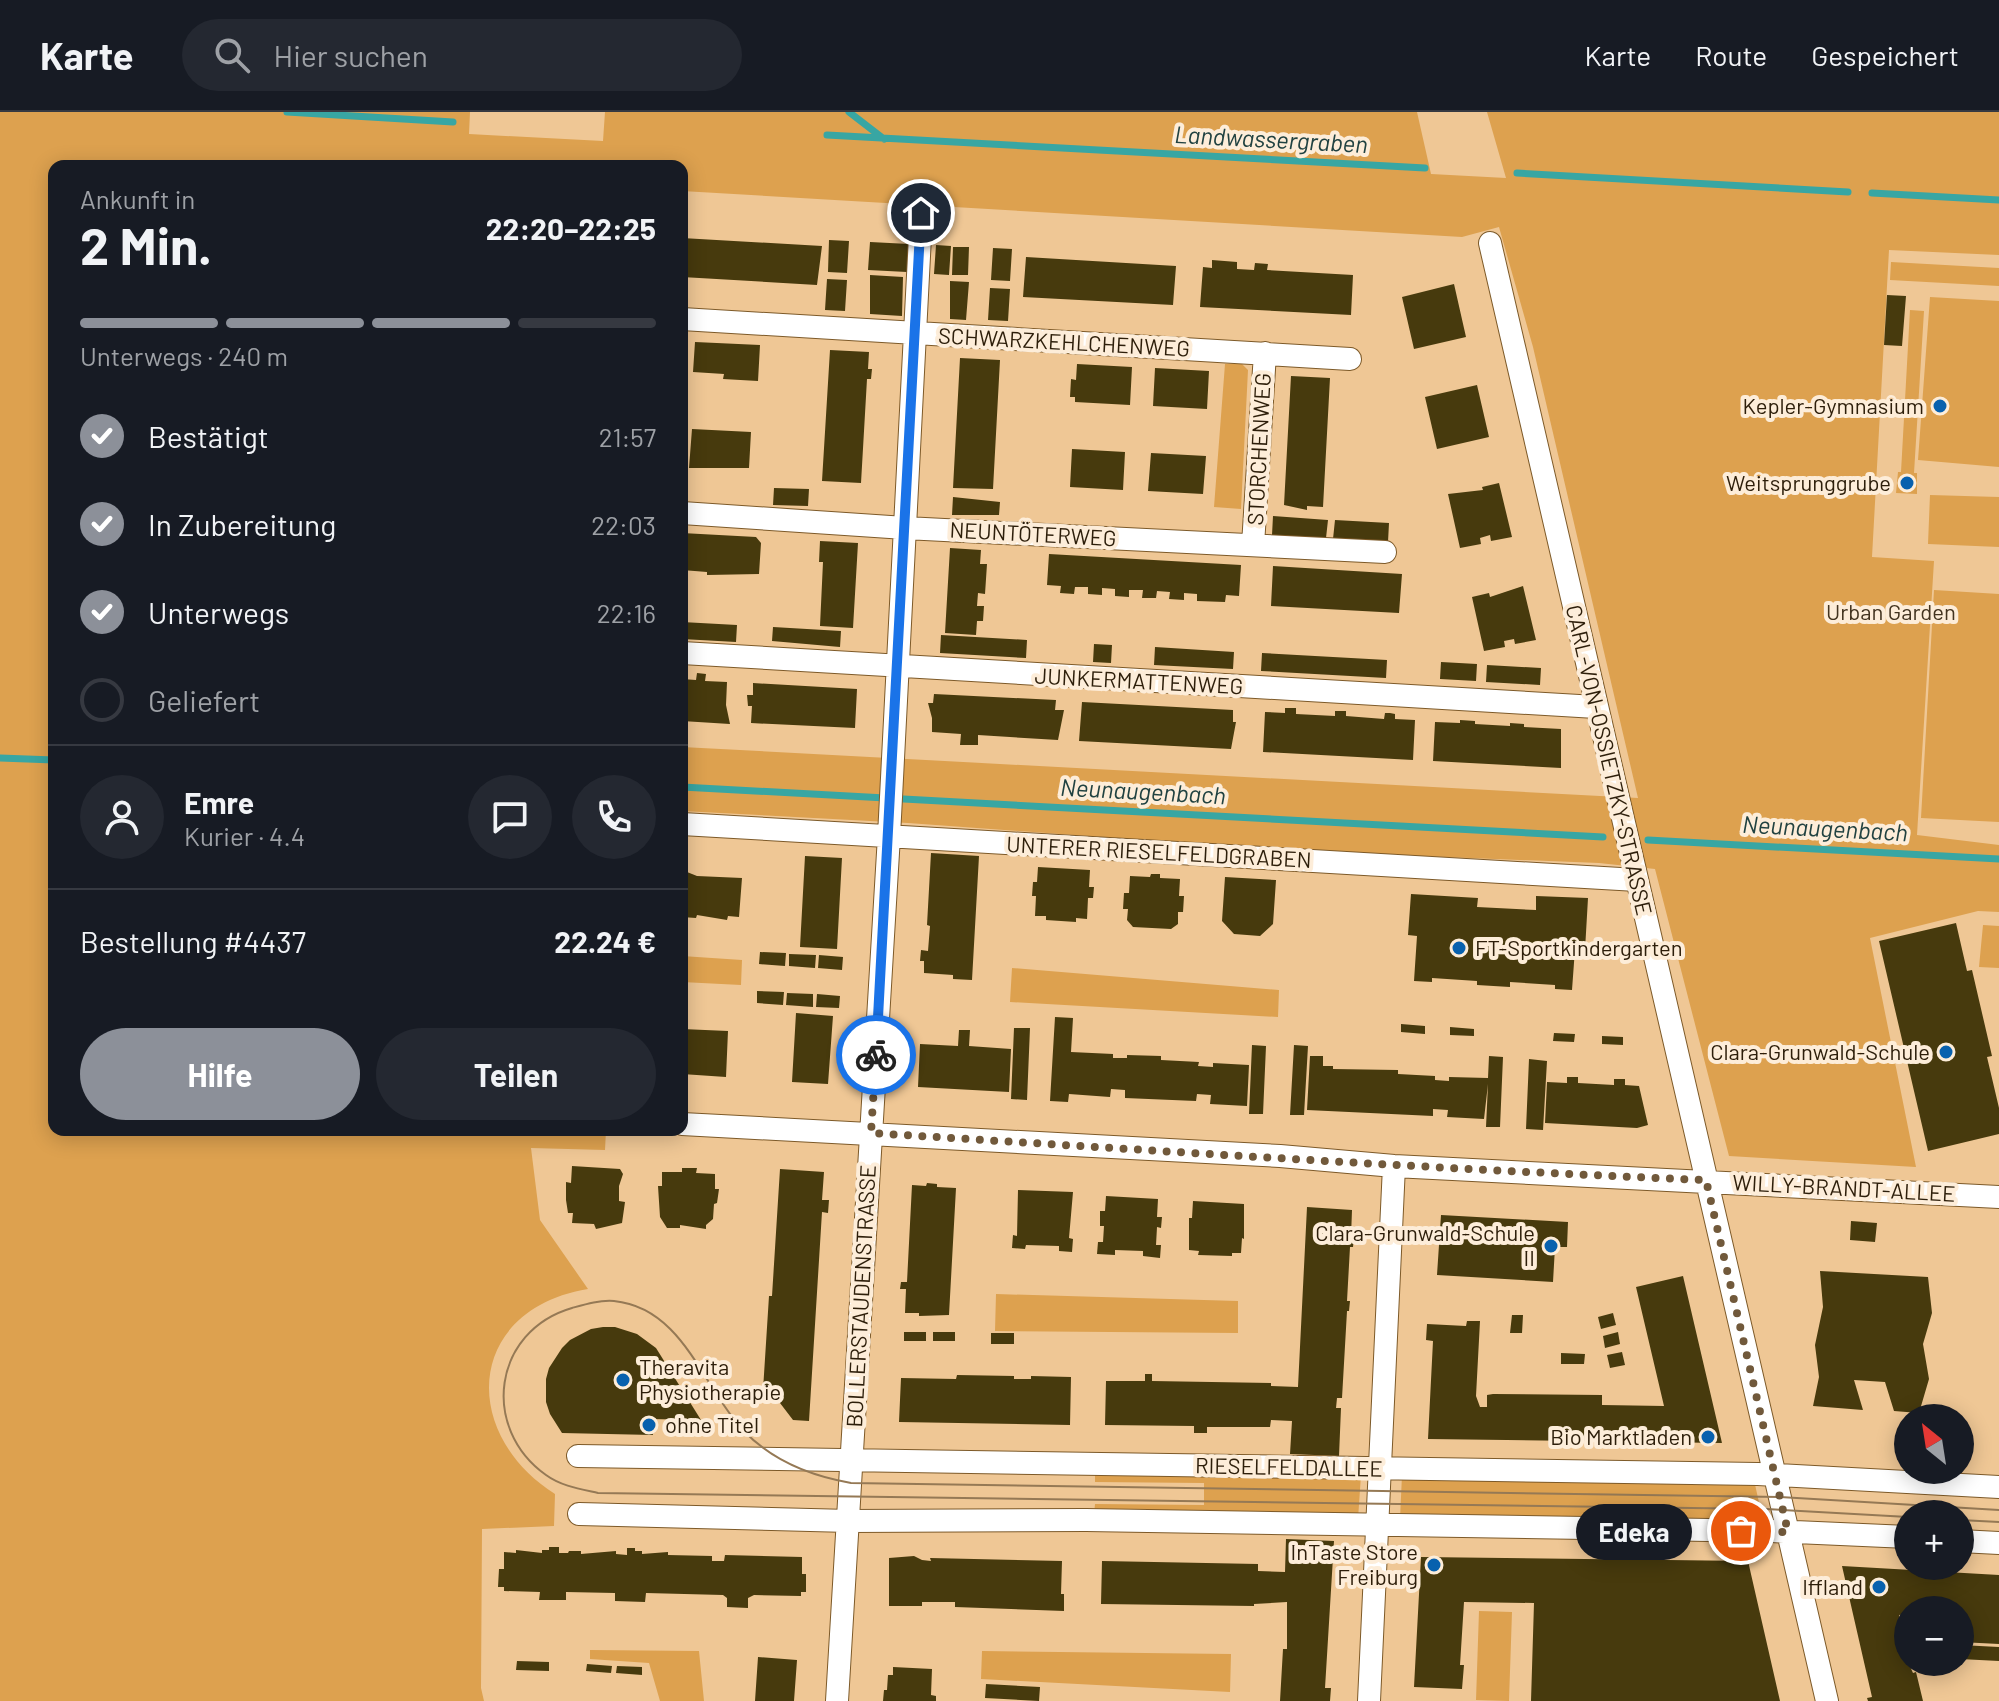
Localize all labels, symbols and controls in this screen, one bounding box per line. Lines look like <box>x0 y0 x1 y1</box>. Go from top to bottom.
search box <box>182 19 742 91</box>
text: Karte <box>40 32 134 78</box>
icon: search <box>210 33 254 77</box>
text: Hier suchen <box>274 37 428 73</box>
text: Karte <box>1585 38 1651 72</box>
text: Route <box>1695 38 1767 72</box>
text: Gespeichert <box>1811 38 1959 72</box>
water label: Landwassergraben <box>1174 119 1368 158</box>
pin <box>887 179 955 247</box>
text: Ankunft in <box>80 183 195 214</box>
icon: home <box>899 191 943 235</box>
text: 22:20–22:25 <box>486 210 656 246</box>
text: 2 Min. <box>80 213 212 275</box>
street label: SCHWARZKEHLCHENWEG <box>938 321 1191 361</box>
text: Unterwegs · 240 m <box>80 340 288 371</box>
street label: STORCHENWEG <box>1241 372 1275 526</box>
place label: Kepler-Gymnasium <box>1743 392 1924 418</box>
marker: Kepler-Gymnasium <box>1931 397 1949 415</box>
icon: check <box>80 414 124 458</box>
text: Bestätigt <box>148 418 269 454</box>
text: 21:57 <box>599 421 656 452</box>
place label: Weitsprunggrube <box>1726 469 1891 495</box>
marker: Weitsprunggrube <box>1898 474 1916 492</box>
icon: check <box>80 502 124 546</box>
text: In Zubereitung <box>148 506 336 542</box>
text: 22:03 <box>591 509 656 540</box>
street label: NEUNTÖTERWEG <box>949 516 1117 550</box>
icon: check <box>80 590 124 634</box>
text: Unterwegs <box>148 594 289 630</box>
text: 22:16 <box>597 597 656 628</box>
park label: Urban Garden <box>1826 598 1956 624</box>
street label: CARL-VON-OSSIETZKY-STRASSE <box>1562 602 1658 918</box>
street label: JUNKERMATTENWEG <box>1034 662 1244 698</box>
text: Geliefert <box>148 682 260 718</box>
water label: Neunaugenbach <box>1060 772 1227 809</box>
button: person <box>80 775 164 859</box>
button: chat <box>468 775 552 859</box>
button: phone <box>572 775 656 859</box>
text: Emre <box>184 784 254 820</box>
water label: Neunaugenbach <box>1742 809 1909 846</box>
text: Kurier · 4.4 <box>184 820 305 851</box>
street label: UNTERER RIESELFELDGRABEN <box>1006 830 1312 872</box>
text: Bestellung #4437 <box>80 923 306 959</box>
text: 22.24 € <box>554 923 656 959</box>
place label: FT-Sportkindergarten <box>1475 934 1683 960</box>
marker: FT-Sportkindergarten <box>1450 939 1468 957</box>
courier <box>836 1015 916 1095</box>
button: Hilfe <box>80 1028 360 1120</box>
button: Teilen <box>376 1028 656 1120</box>
icon: bike <box>854 1033 898 1077</box>
place label: Clara-Grunwald-Schule <box>1710 1038 1930 1064</box>
marker: Clara-Grunwald-Schule <box>1937 1043 1955 1061</box>
street label: BOLLERSTAUDENSTRASSE <box>840 1164 880 1428</box>
street label: WILLY-BRANDT-ALLEE <box>1732 1168 1956 1206</box>
place label: Clara-Grunwald-Schule II <box>1315 1219 1535 1270</box>
marker: Clara-Grunwald-Schule II <box>1542 1237 1560 1255</box>
place label: Theravita Physiotherapie <box>639 1353 781 1404</box>
marker: Theravita Physiotherapie <box>614 1371 632 1389</box>
north arrow <box>1894 1404 1974 1484</box>
map controls <box>1894 1404 1974 1676</box>
place label: ohne Titel <box>665 1411 759 1437</box>
marker: ohne Titel <box>640 1416 658 1434</box>
place label: Bio Marktladen <box>1550 1423 1692 1449</box>
marker: Bio Marktladen <box>1699 1428 1717 1446</box>
street label: RIESELFELDALLEE <box>1195 1451 1383 1481</box>
pin <box>1707 1497 1775 1565</box>
button: + <box>1894 1500 1974 1580</box>
callout: Edeka <box>1577 1503 1693 1559</box>
icon: bag <box>1719 1509 1763 1553</box>
text: Edeka <box>1598 1516 1670 1547</box>
place label: InTaste Store Freiburg <box>1291 1538 1418 1589</box>
marker: InTaste Store Freiburg <box>1425 1556 1443 1574</box>
place label: Iffland <box>1802 1573 1863 1599</box>
marker: Iffland <box>1870 1578 1888 1596</box>
button: − <box>1894 1596 1974 1676</box>

